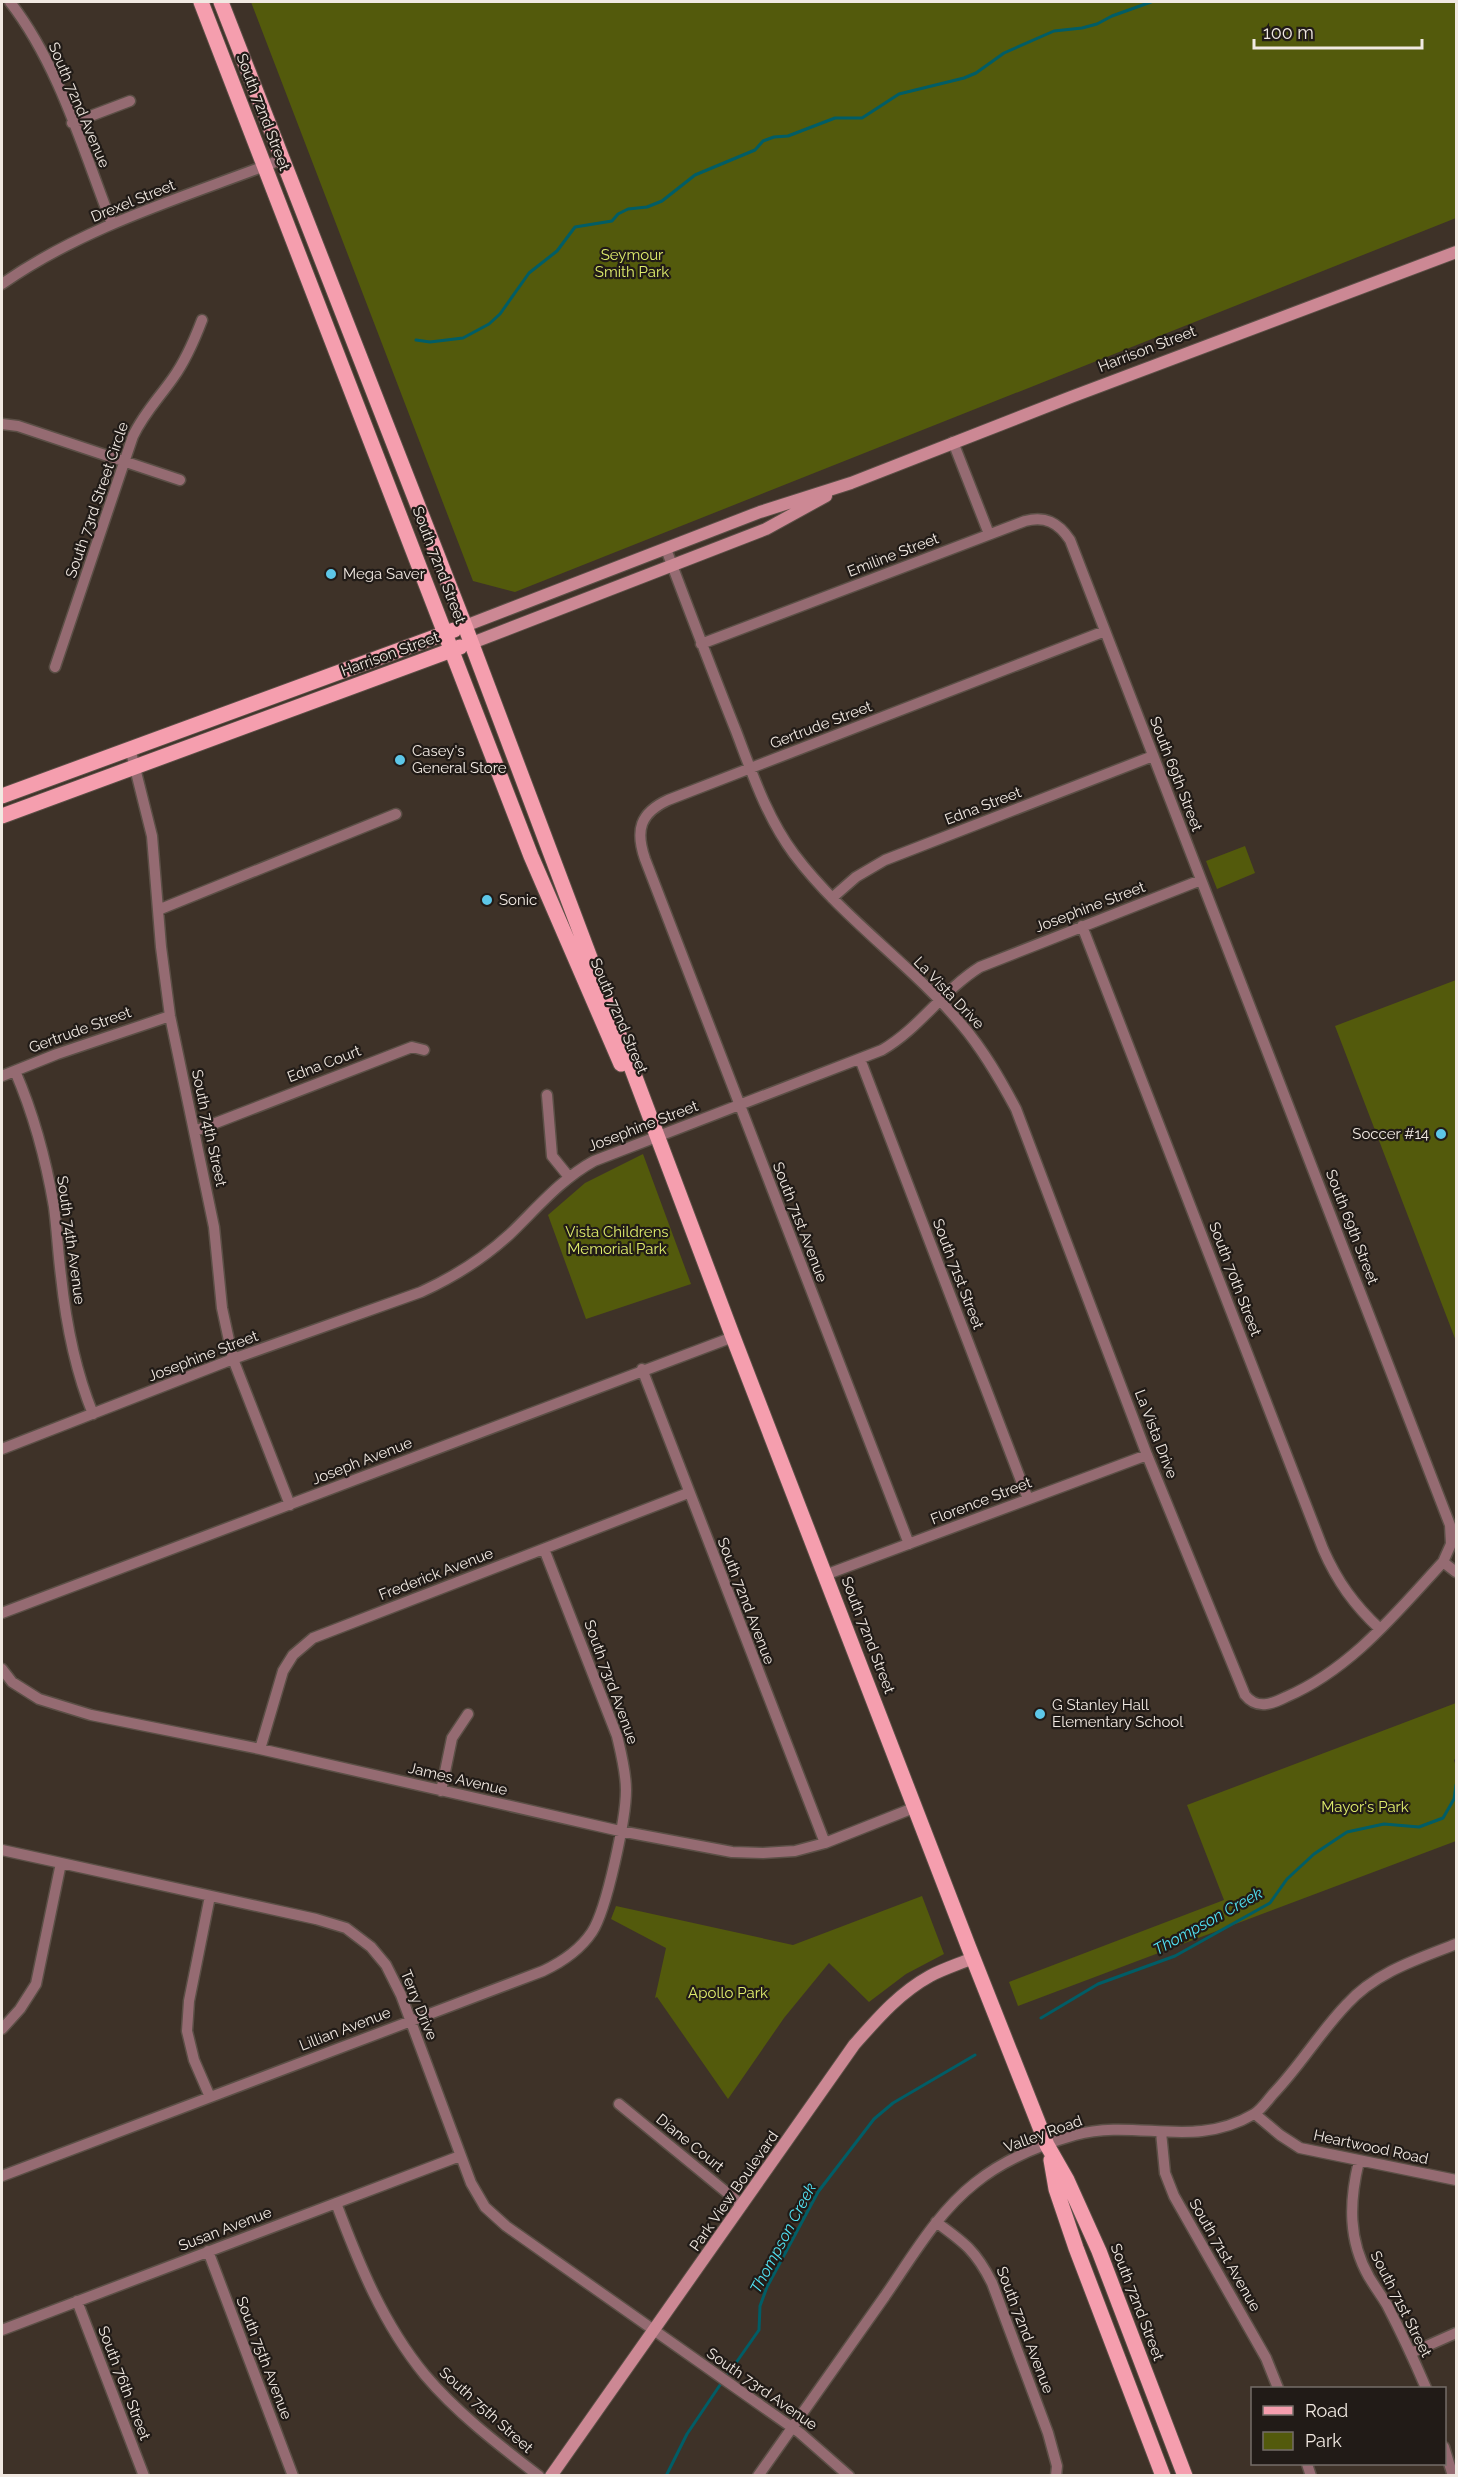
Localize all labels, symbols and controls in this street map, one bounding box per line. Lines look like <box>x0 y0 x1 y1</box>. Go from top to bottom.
scale bar <box>1254 12 1422 50</box>
text: 100 m <box>1263 22 1314 43</box>
street label: South 72nd Avenue <box>44 40 114 171</box>
street label: South 72nd Street <box>232 51 294 173</box>
street label: Drexel Street <box>88 176 178 226</box>
park label: Seymour Smith Park <box>595 246 669 281</box>
street label: Harrison Street <box>1096 322 1198 376</box>
street label: South 73rd Street Circle <box>62 419 132 580</box>
street label: South 72nd Street <box>408 504 470 626</box>
street label: Emiline Street <box>845 529 941 581</box>
place label: Mega Saver <box>343 565 426 583</box>
marker: Mega Saver <box>324 567 338 581</box>
street label: Harrison Street <box>338 628 442 680</box>
street label: Gertrude Street <box>768 697 874 753</box>
street label: South 69th Street <box>1146 714 1206 834</box>
place label: Casey's General Store <box>412 742 507 777</box>
marker: Casey's General Store <box>393 753 407 767</box>
street label: Edna Street <box>942 783 1024 829</box>
street label: Josephine Street <box>1032 878 1148 936</box>
place label: Sonic <box>499 891 537 909</box>
marker: Sonic <box>480 893 494 907</box>
street label: La Vista Drive <box>910 953 988 1033</box>
street label: South 72nd Street <box>587 955 651 1077</box>
street label: Gertrude Street <box>26 1003 134 1057</box>
street label: Edna Court <box>285 1042 363 1086</box>
street label: South 74th Street <box>188 1068 230 1188</box>
street label: Josephine Street <box>585 1097 701 1155</box>
place label: Soccer #14 <box>1352 1125 1429 1143</box>
marker: Soccer #14 <box>1434 1127 1448 1141</box>
street label: South 71st Avenue <box>769 1159 831 1285</box>
street label: South 69th Street <box>1322 1167 1382 1287</box>
street label: South 74th Avenue <box>53 1175 89 1306</box>
street label: South 71st Street <box>929 1216 987 1332</box>
street label: South 70th Street <box>1205 1219 1265 1339</box>
park label: Vista Childrens Memorial Park <box>565 1223 669 1258</box>
street label: Josephine Street <box>145 1327 261 1385</box>
street label: La Vista Drive <box>1131 1387 1181 1481</box>
street label: Joseph Avenue <box>309 1434 415 1488</box>
street label: Florence Street <box>928 1473 1034 1529</box>
street label: South 72nd Avenue <box>714 1535 779 1667</box>
street label: Frederick Avenue <box>376 1544 496 1604</box>
street label: South 72nd Street <box>837 1574 899 1696</box>
street label: South 73rd Avenue <box>580 1617 642 1747</box>
place label: G Stanley Hall Elementary School <box>1052 1696 1184 1731</box>
marker: G Stanley Hall Elementary School <box>1033 1707 1047 1721</box>
street label: James Avenue <box>407 1759 509 1799</box>
park label: Mayor's Park <box>1321 1798 1409 1816</box>
water label: Thompson Creek <box>1150 1883 1266 1959</box>
street label: Terry Drive <box>397 1967 441 2043</box>
park label: Apollo Park <box>688 1984 768 2002</box>
street label: Lillian Avenue <box>297 2003 393 2055</box>
street label: Diane Court <box>652 2110 728 2176</box>
street label: Valley Road <box>1001 2112 1085 2156</box>
street label: Heartwood Road <box>1312 2126 1430 2168</box>
street label: Park View Boulevard <box>686 2127 782 2255</box>
water label: Thompson Creek <box>746 2179 820 2296</box>
street label: South 71st Avenue <box>1185 2195 1265 2315</box>
street label: Susan Avenue <box>176 2203 274 2255</box>
street label: South 72nd Street <box>1106 2241 1168 2363</box>
street label: South 71st Street <box>1366 2248 1436 2360</box>
street label: South 72nd Avenue <box>993 2264 1058 2396</box>
street label: South 75th Avenue <box>232 2294 296 2422</box>
street label: South 76th Street <box>94 2323 154 2443</box>
street label: South 73rd Avenue <box>703 2344 821 2434</box>
street label: South 75th Street <box>436 2363 536 2457</box>
legend <box>1251 2387 1446 2465</box>
text: Road <box>1305 2400 1348 2421</box>
text: Park <box>1305 2430 1342 2451</box>

